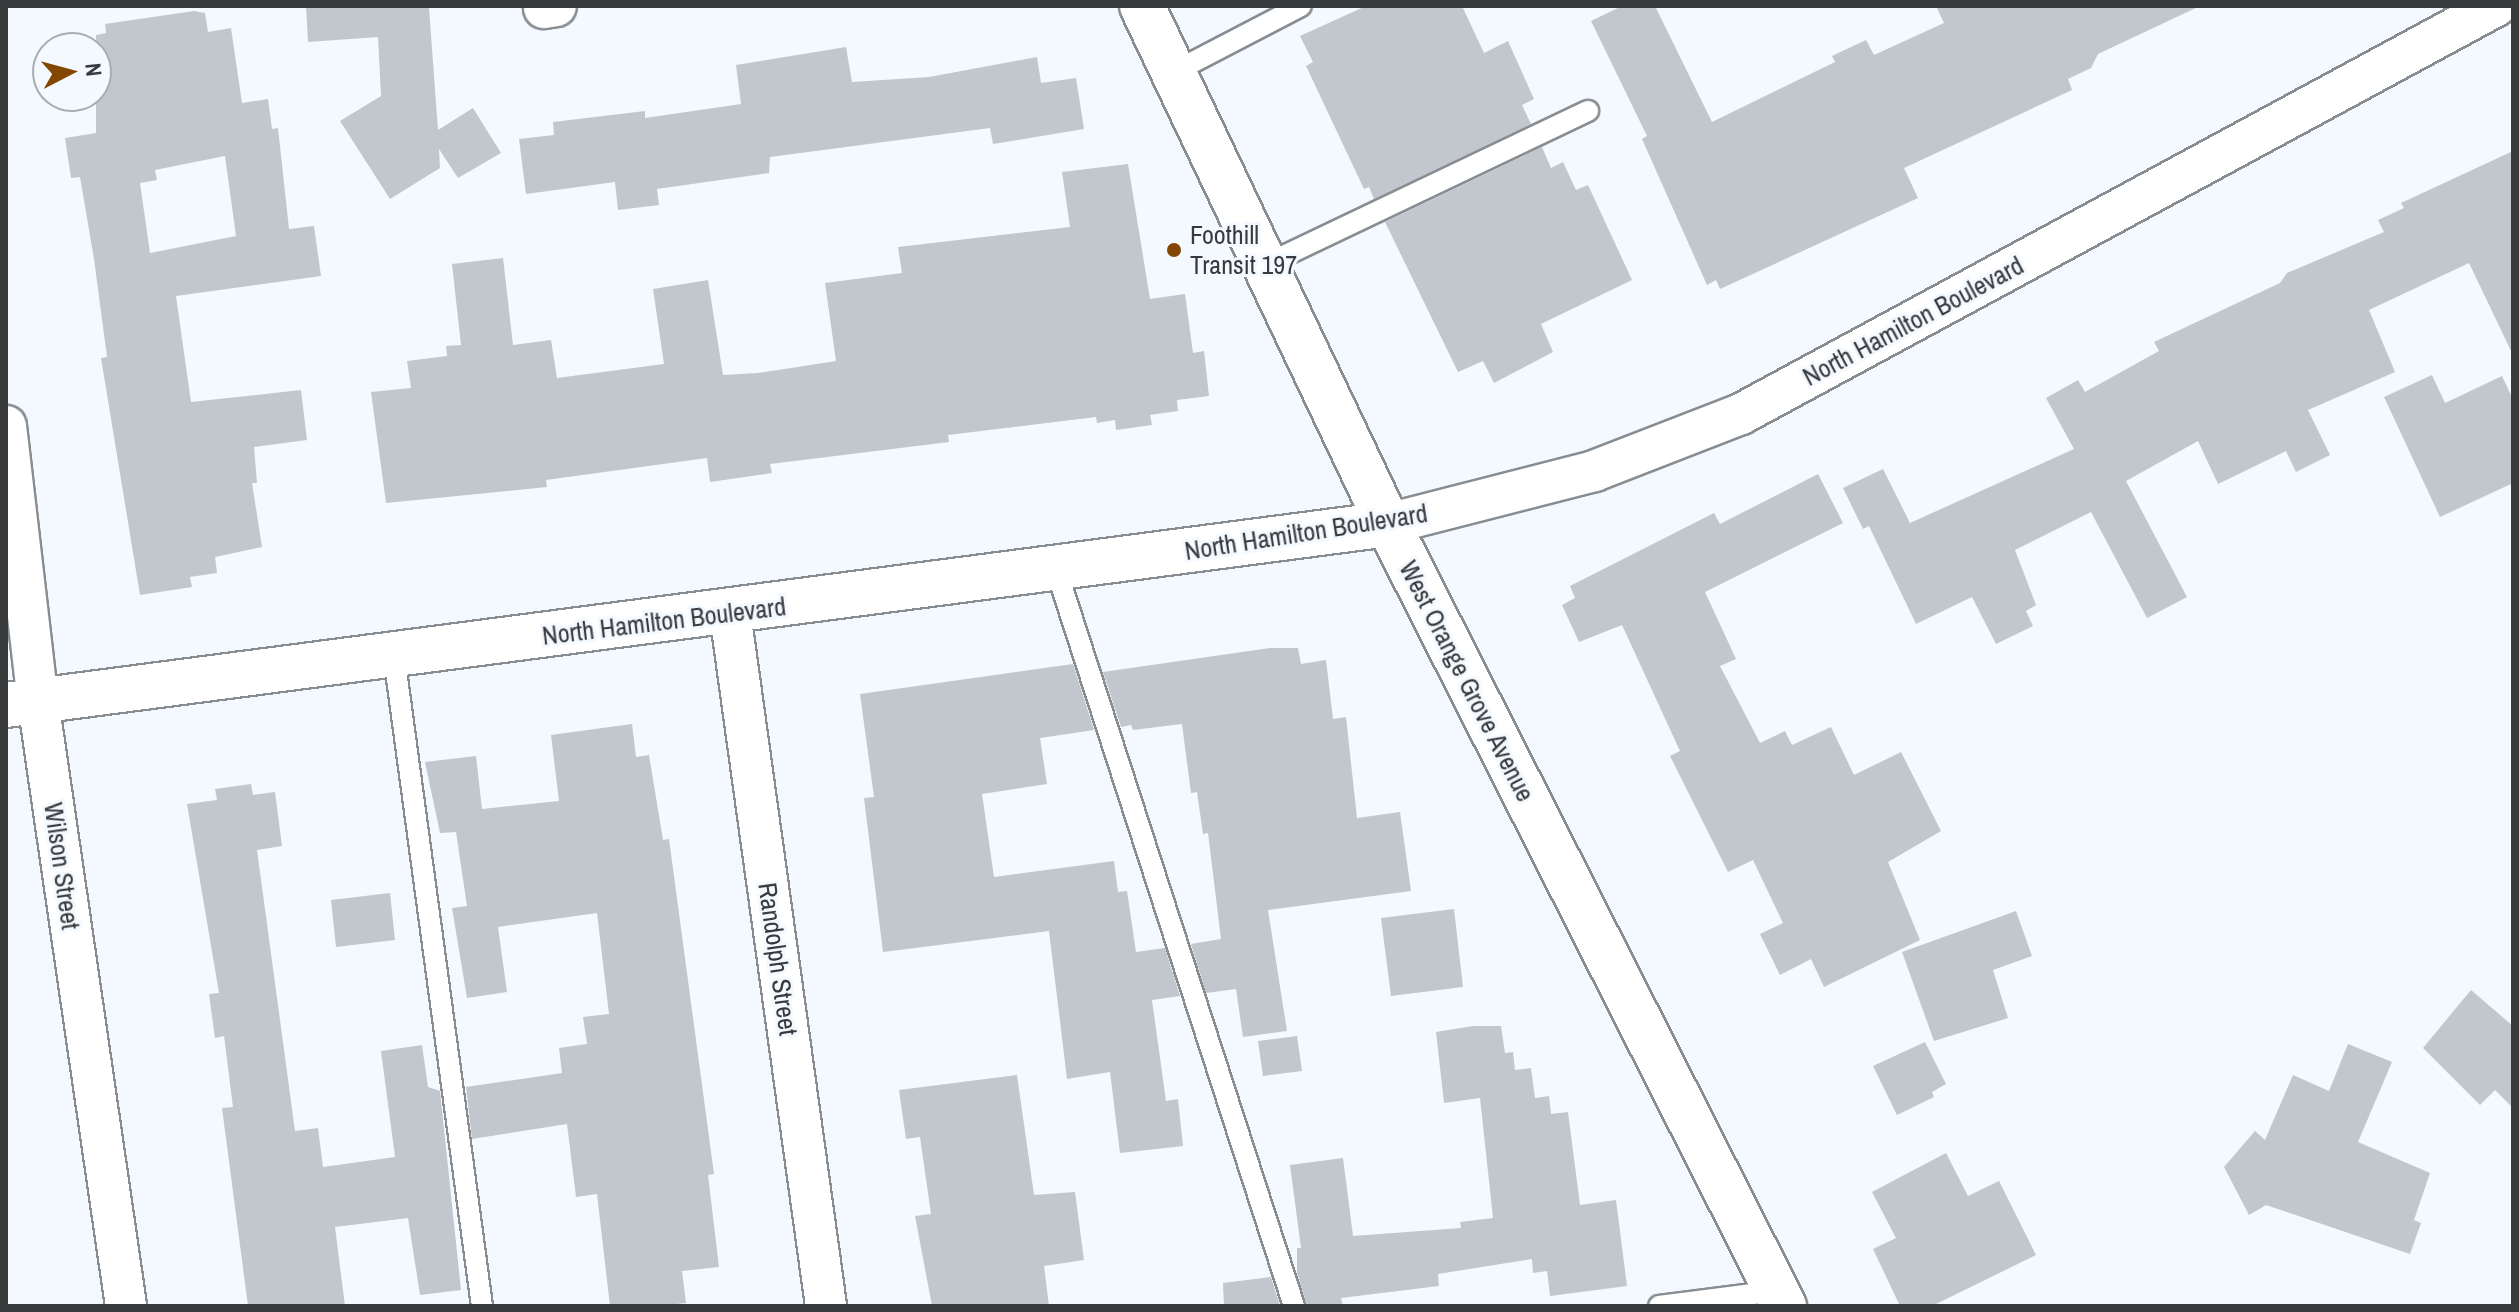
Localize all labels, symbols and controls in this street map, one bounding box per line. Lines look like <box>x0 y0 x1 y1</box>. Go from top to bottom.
north arrow <box>32 32 112 112</box>
text: N <box>78 62 109 78</box>
place label: Foothill Transit 197 <box>1190 219 1297 280</box>
marker: Foothill Transit 197 <box>1165 241 1183 259</box>
street label: North Hamilton Boulevard <box>1797 250 2029 392</box>
street label: North Hamilton Boulevard <box>1182 497 1430 567</box>
street label: West Orange Grove Avenue <box>1392 555 1542 807</box>
street label: North Hamilton Boulevard <box>540 591 788 651</box>
street label: Wilson Street <box>38 800 86 932</box>
street label: Randolph Street <box>752 881 804 1037</box>

